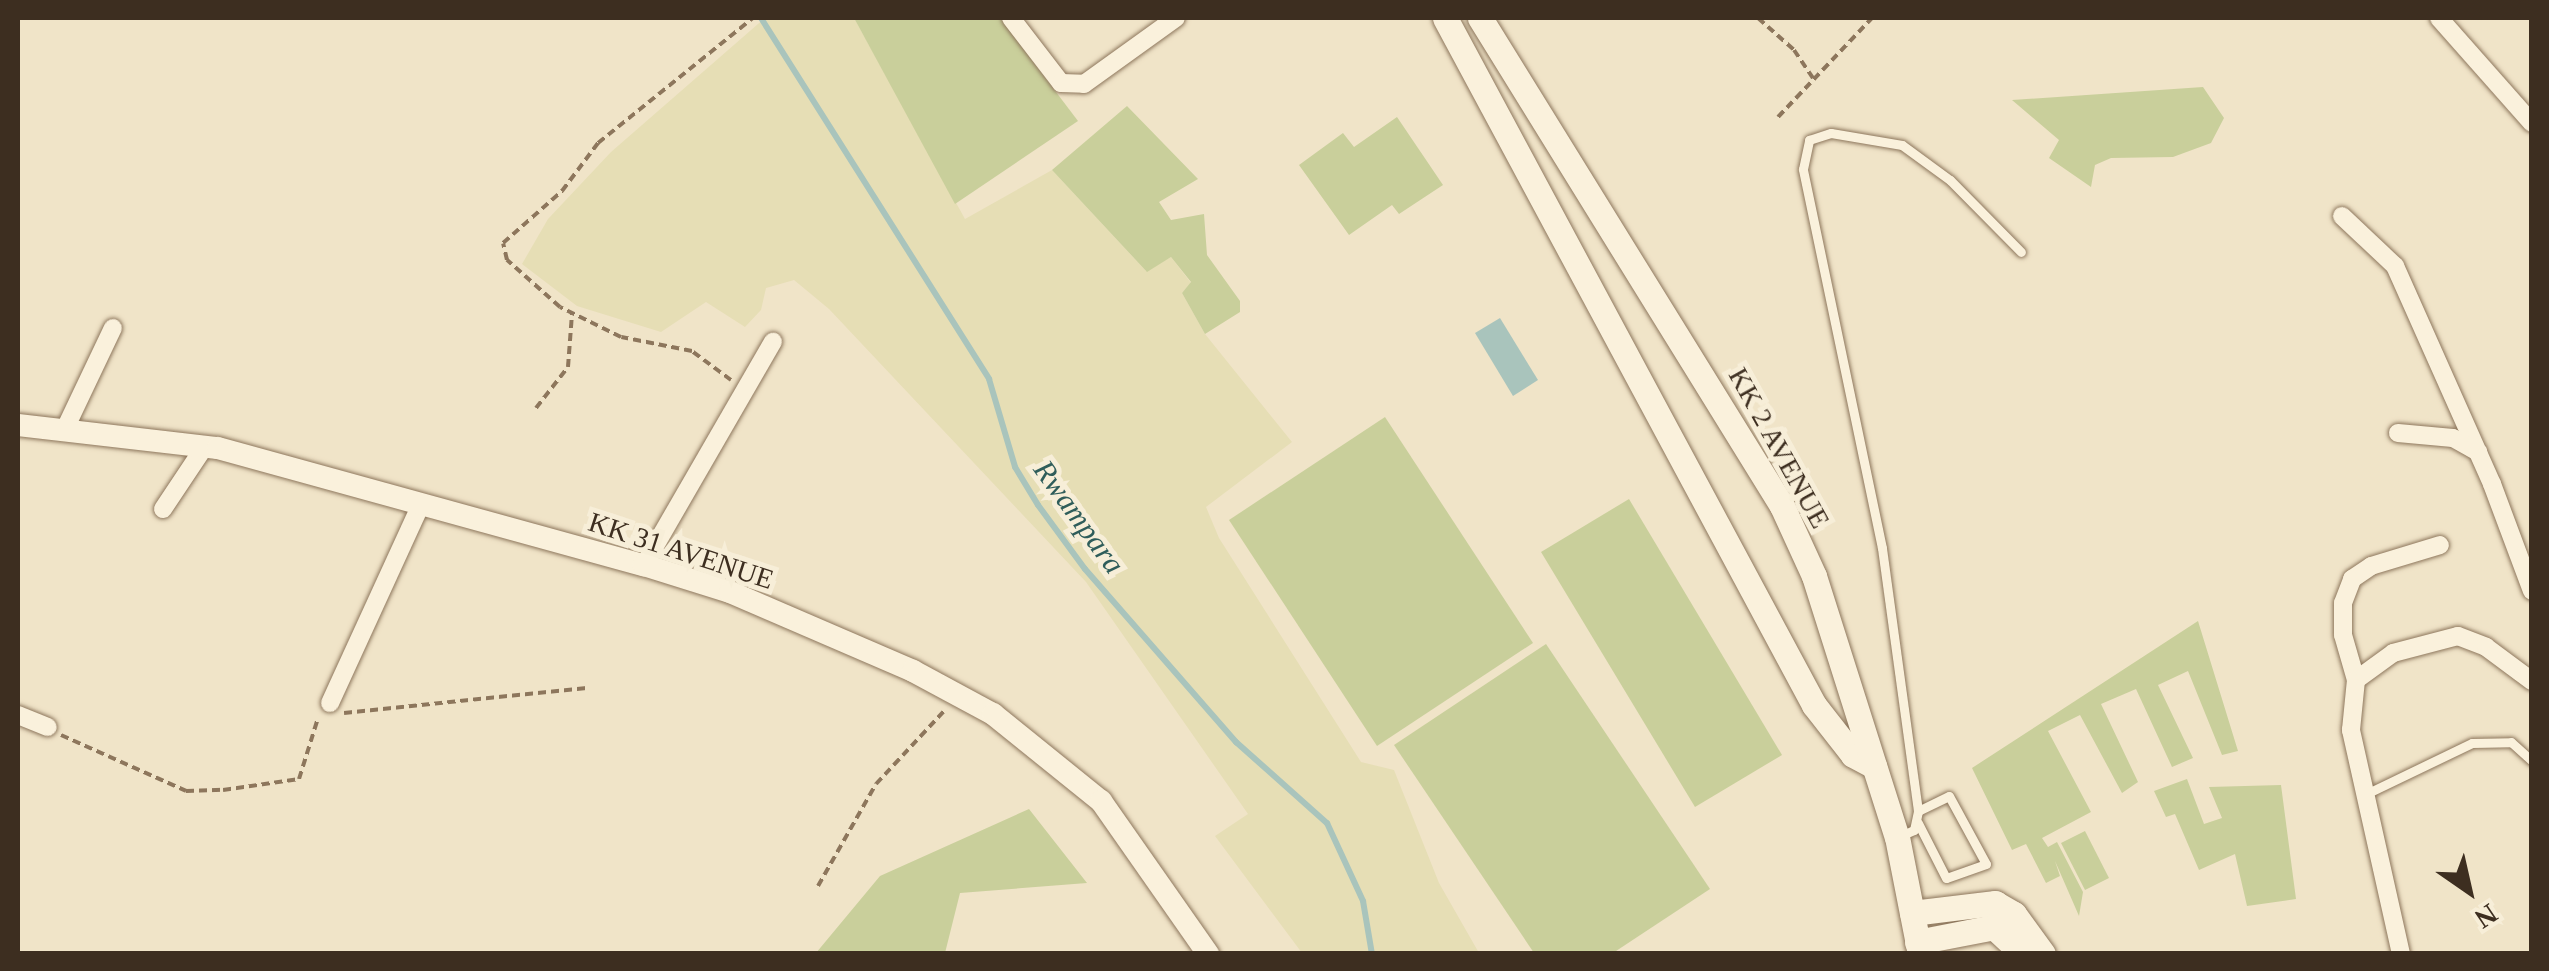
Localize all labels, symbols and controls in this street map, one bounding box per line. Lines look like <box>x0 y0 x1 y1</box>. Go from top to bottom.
street label: KK 2 AVENUE <box>1721 361 1837 535</box>
water label: Rwampara <box>1026 453 1132 581</box>
street label: KK 31 AVENUE <box>584 505 778 597</box>
north arrow <box>2419 841 2519 941</box>
text: N <box>2469 898 2503 935</box>

